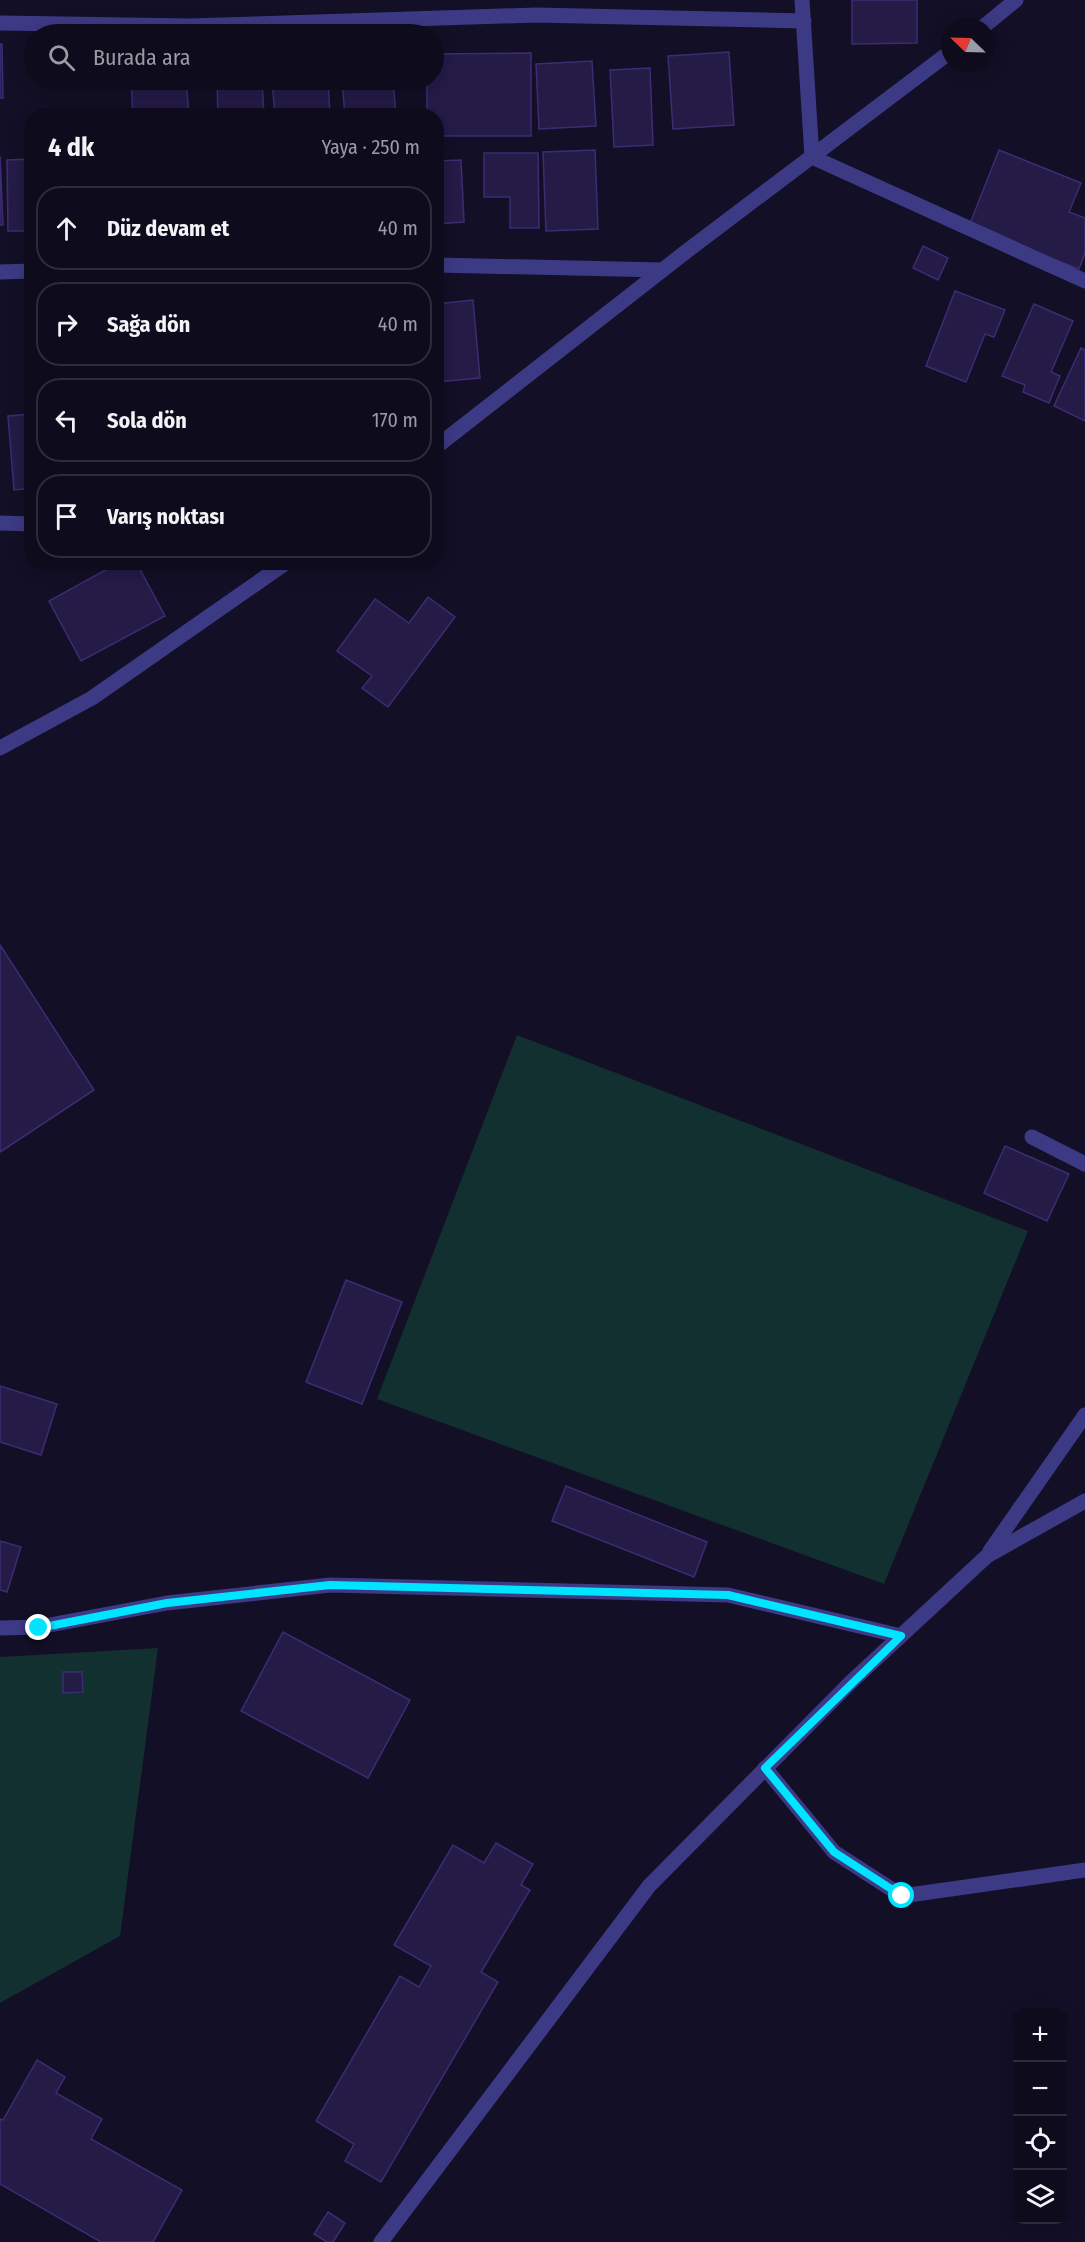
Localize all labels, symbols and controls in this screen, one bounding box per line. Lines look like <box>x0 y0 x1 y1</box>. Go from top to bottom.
north arrow <box>941 18 995 72</box>
search box <box>24 24 444 90</box>
icon: search <box>45 41 78 74</box>
text: Burada ara <box>93 44 191 71</box>
text: 4 dk <box>48 132 94 163</box>
text: Yaya · 250 m <box>322 135 420 159</box>
icon: ahead <box>50 212 83 245</box>
text: Düz devam et <box>107 215 229 242</box>
text: 40 m <box>378 216 418 240</box>
icon: right <box>50 308 83 341</box>
text: Sağa dön <box>107 311 190 338</box>
text: 40 m <box>378 312 418 336</box>
icon: left <box>50 404 83 437</box>
text: Sola dön <box>107 407 187 434</box>
text: 170 m <box>372 408 418 432</box>
icon: arrive <box>50 500 83 533</box>
text: Varış noktası <box>107 503 225 530</box>
route end <box>25 1614 51 1640</box>
route start <box>888 1882 914 1908</box>
map controls <box>1013 2008 1067 2224</box>
button: + <box>1013 2008 1067 2062</box>
button: − <box>1013 2062 1067 2116</box>
button: locate <box>1013 2116 1067 2170</box>
button: layers <box>1013 2170 1067 2224</box>

